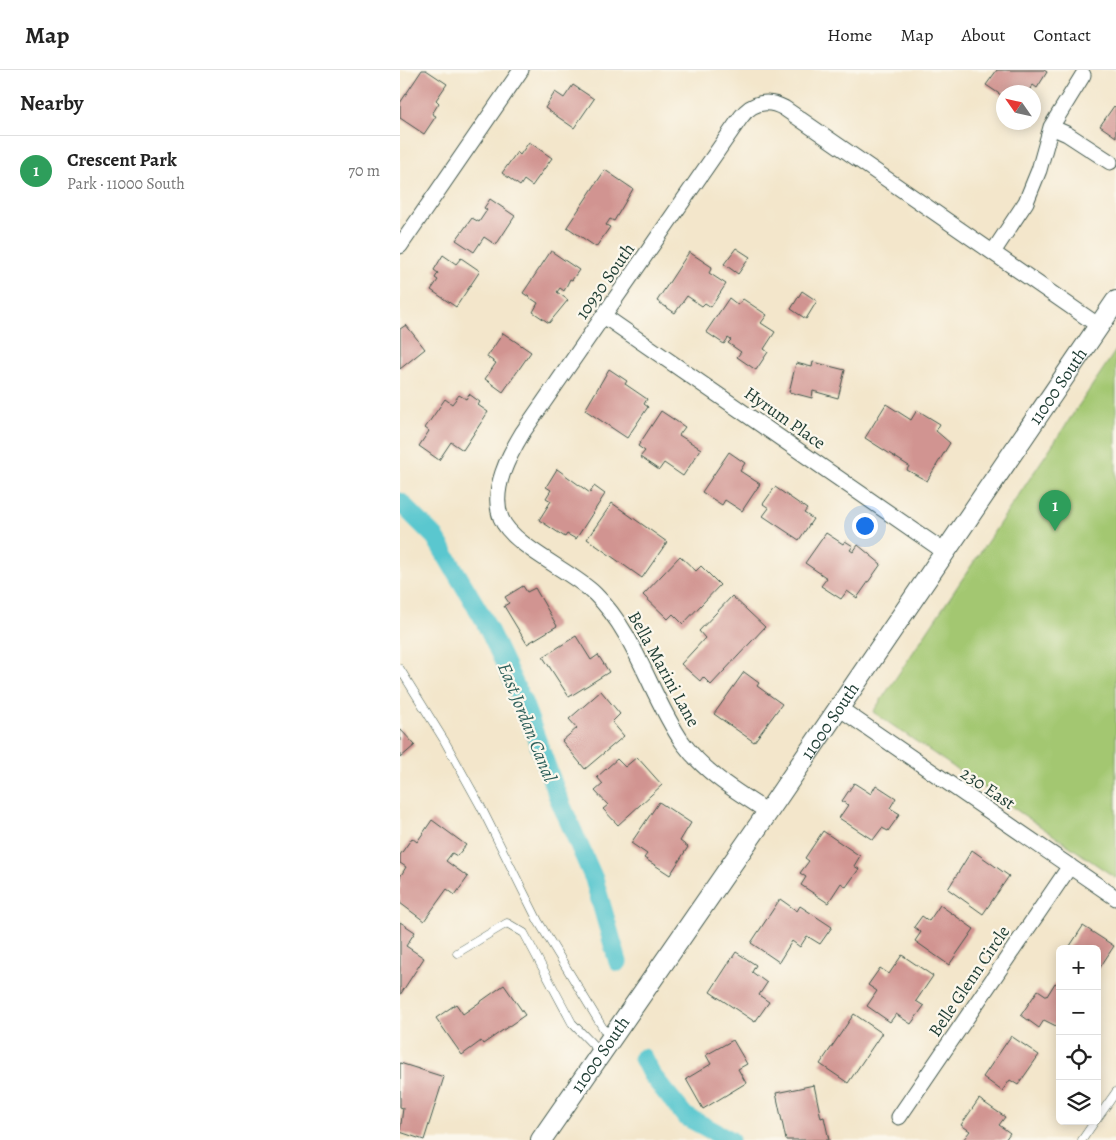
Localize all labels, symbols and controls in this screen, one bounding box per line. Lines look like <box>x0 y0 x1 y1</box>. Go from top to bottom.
text: Map <box>25 19 69 51</box>
text: Home <box>827 23 872 47</box>
text: Map <box>900 23 933 47</box>
text: About <box>961 23 1005 47</box>
text: Contact <box>1033 23 1091 47</box>
north arrow <box>996 85 1041 130</box>
text: Nearby <box>20 89 83 117</box>
text: Crescent Park <box>67 147 177 173</box>
text: 1 <box>33 160 39 182</box>
text: 70 m <box>348 160 380 182</box>
text: Park · 11000 South <box>67 173 185 195</box>
street label: 10930 South <box>570 238 640 324</box>
street label: 11000 South <box>1023 343 1093 429</box>
street label: Hyrum Place <box>739 381 831 455</box>
pin: 1 <box>1039 490 1071 531</box>
your location <box>852 513 878 539</box>
street label: Bella Marini Lane <box>622 607 706 731</box>
water label: East Jordan Canal <box>491 659 563 786</box>
street label: 11000 South <box>795 677 865 764</box>
street label: 230 East <box>956 761 1020 815</box>
street label: Belle Glenn Circle <box>923 921 1015 1041</box>
map controls <box>1056 945 1101 1125</box>
button: + <box>1056 945 1101 990</box>
button: − <box>1056 990 1101 1035</box>
street label: 11000 South <box>565 1011 635 1098</box>
button: locate <box>1056 1035 1101 1080</box>
button: layers <box>1056 1080 1101 1125</box>

